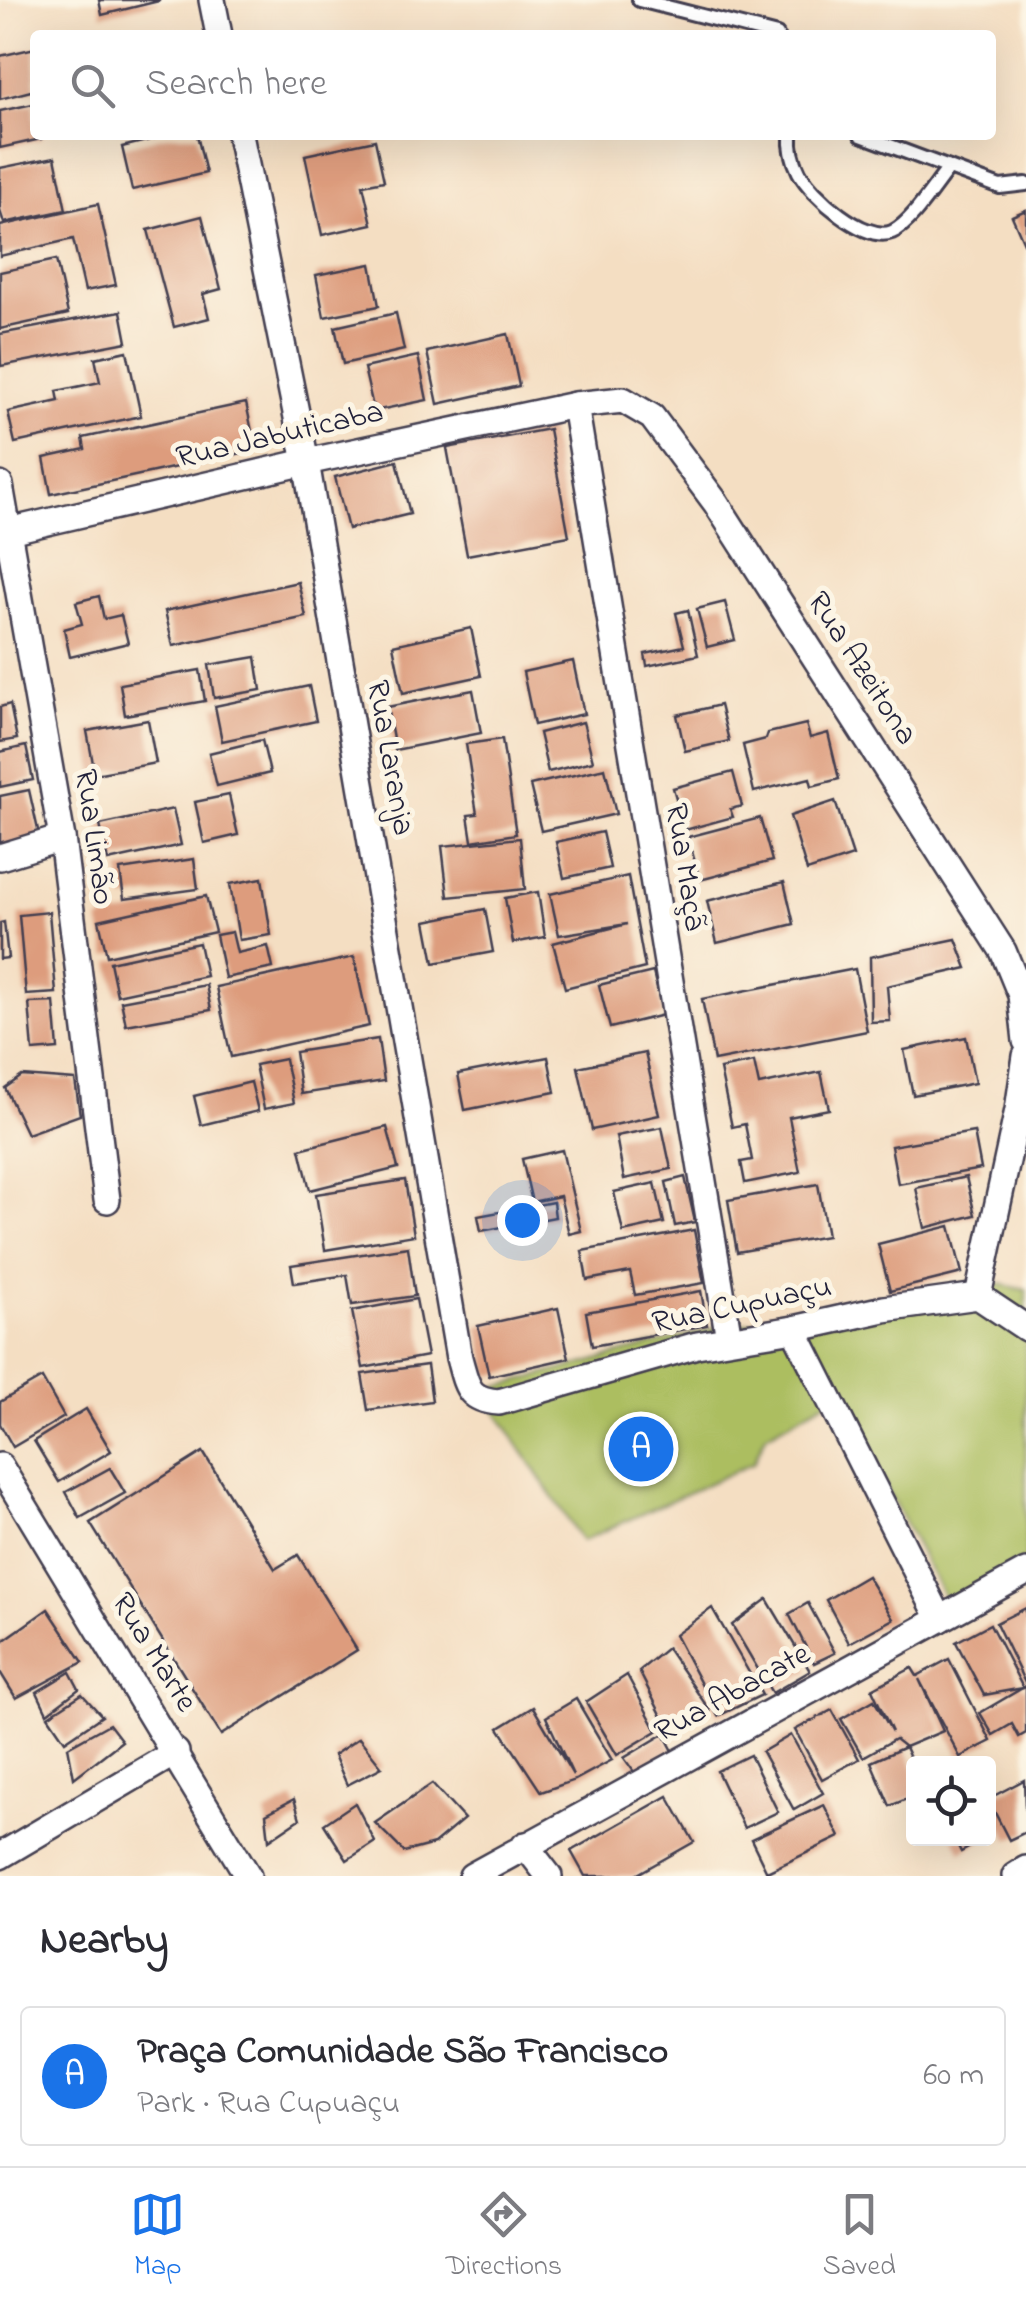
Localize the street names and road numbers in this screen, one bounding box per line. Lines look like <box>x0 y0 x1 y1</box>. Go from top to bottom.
street label: Rua Jabuticaba <box>172 389 388 483</box>
street label: Rua Azeitona <box>794 583 928 755</box>
street label: Rua Laranja <box>352 677 426 839</box>
street label: Rua Limão <box>60 766 126 908</box>
street label: Rua Maçã <box>651 800 717 934</box>
street label: Rua Cupuaçu <box>648 1264 836 1348</box>
street label: Rua Marte <box>98 1584 208 1722</box>
street label: Rua Abacate <box>647 1632 820 1756</box>

